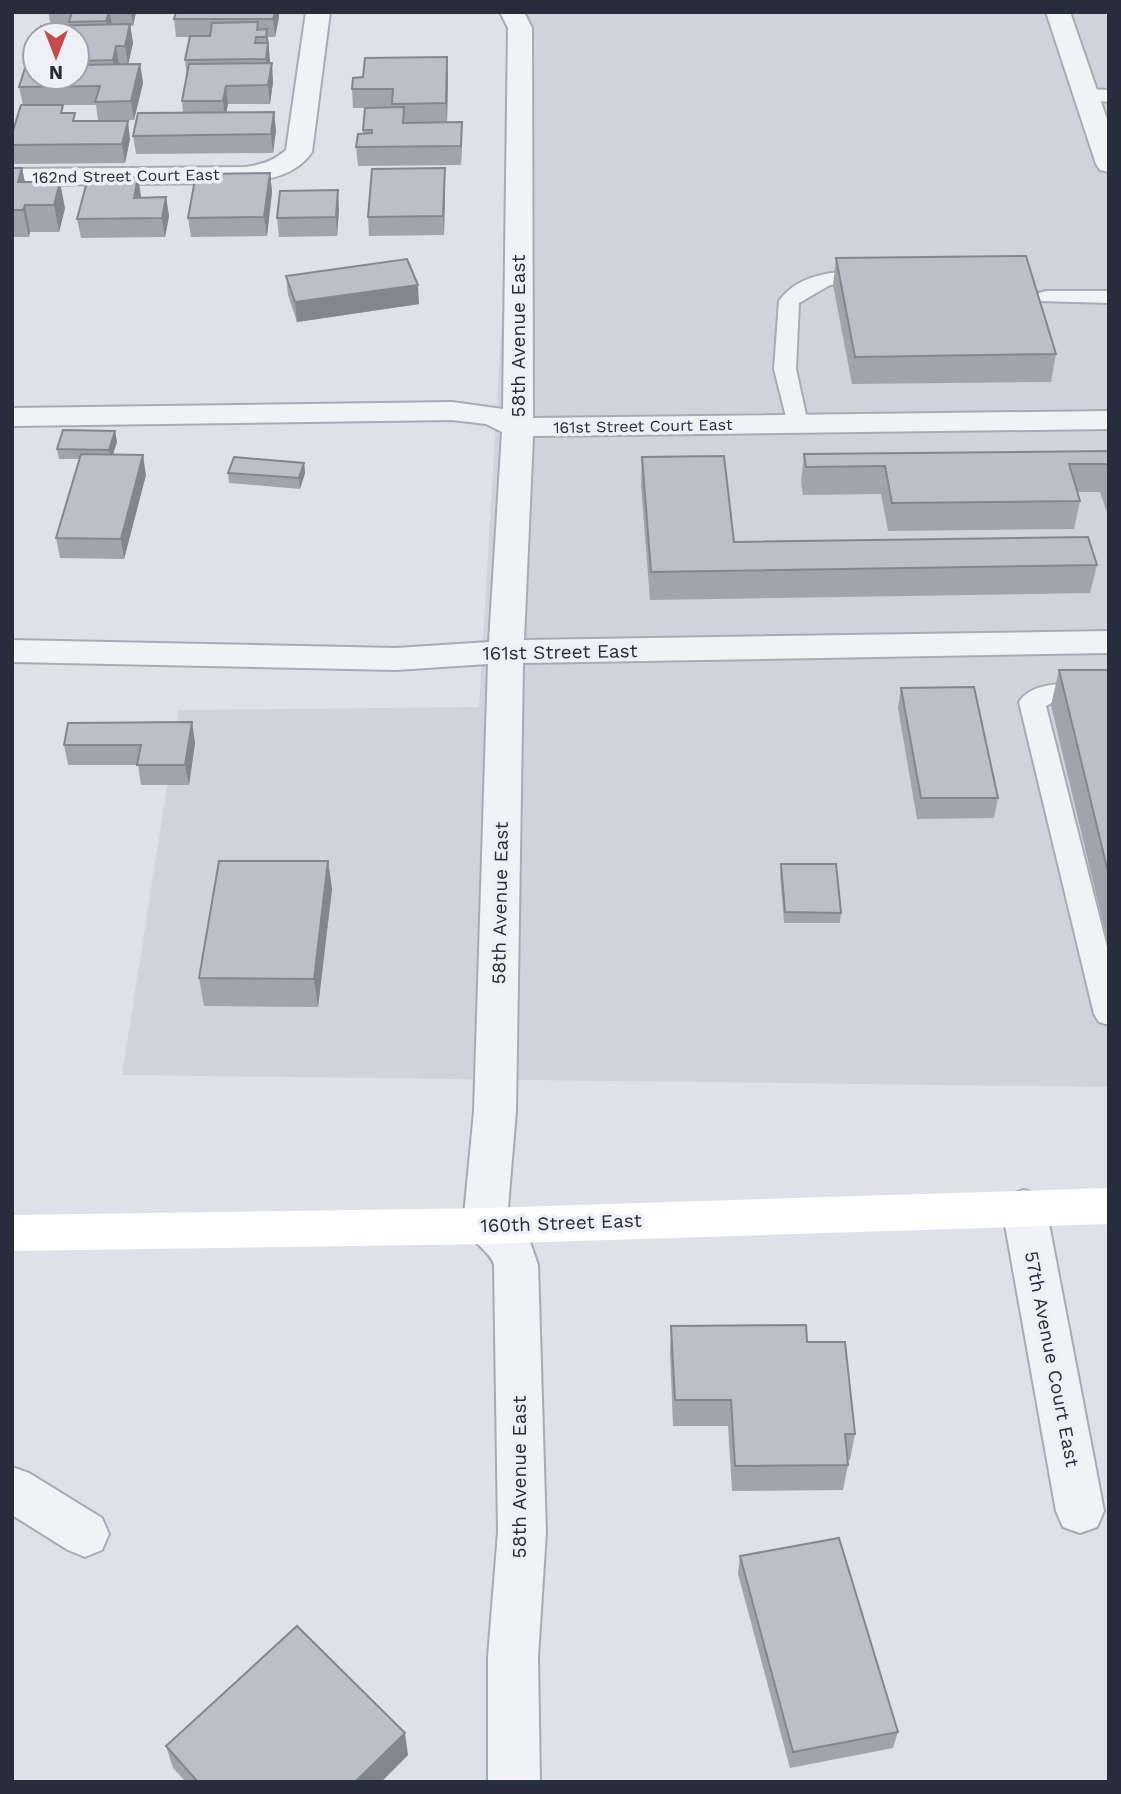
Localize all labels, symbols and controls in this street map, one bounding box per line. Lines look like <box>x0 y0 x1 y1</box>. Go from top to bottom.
north arrow <box>21 21 91 91</box>
text: N <box>49 61 63 84</box>
street label: 162nd Street Court East <box>32 165 220 187</box>
street label: 58th Avenue East <box>507 255 530 417</box>
street label: 161st Street Court East <box>553 415 733 437</box>
street label: 161st Street East <box>482 639 638 665</box>
street label: 58th Avenue East <box>487 821 513 985</box>
street label: 160th Street East <box>480 1209 642 1237</box>
street label: 57th Avenue Court East <box>1020 1249 1084 1469</box>
street label: 58th Avenue East <box>508 1396 531 1558</box>

